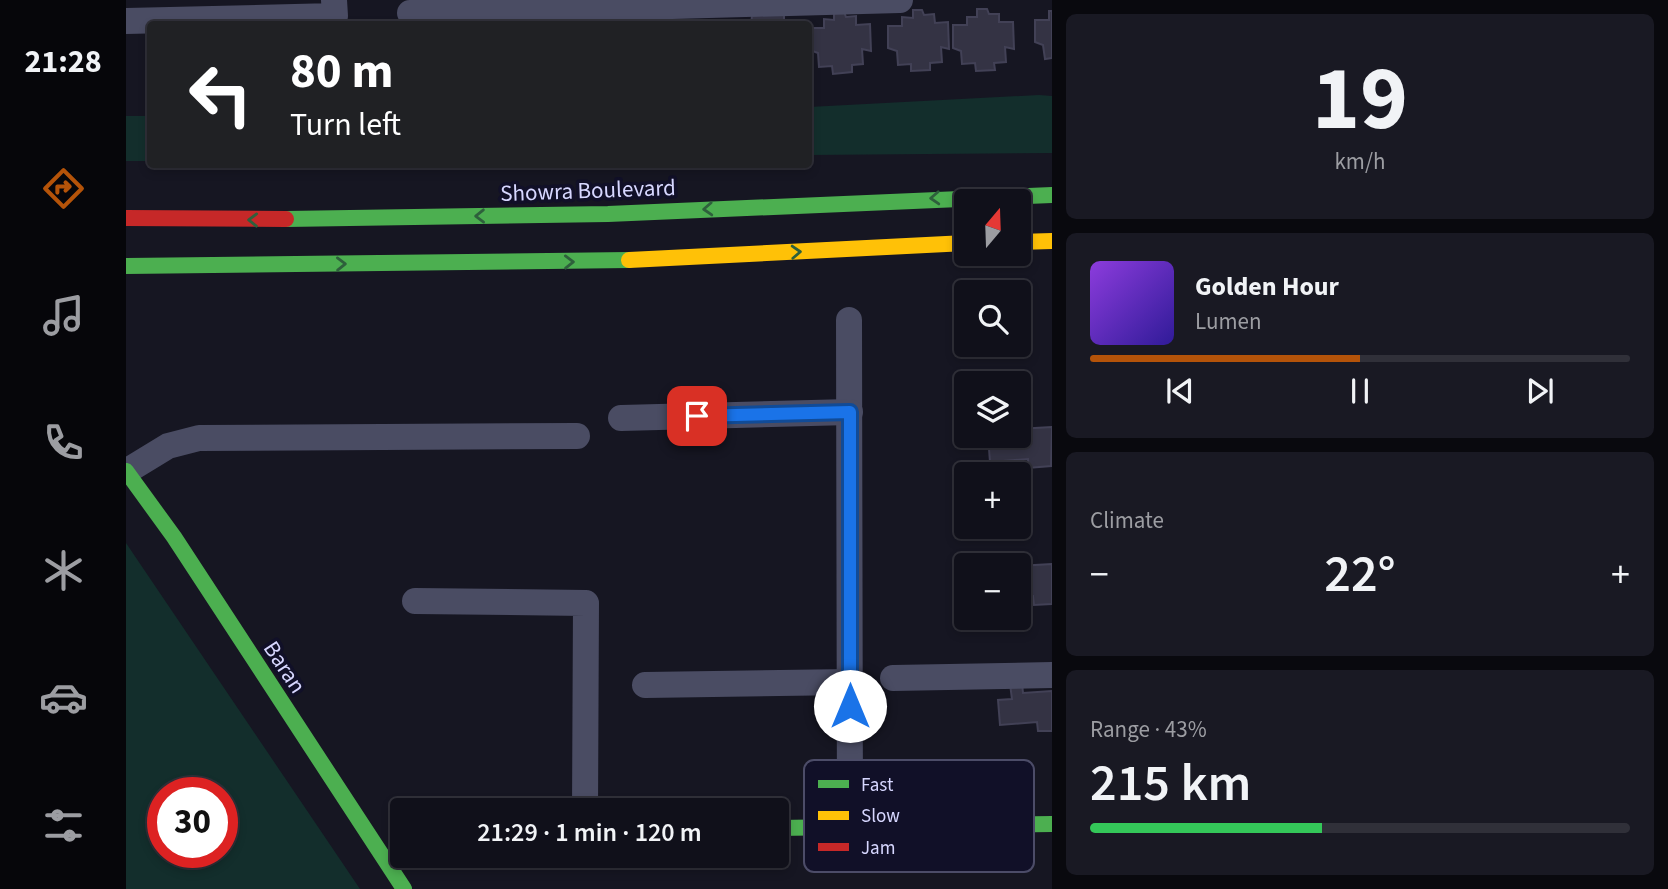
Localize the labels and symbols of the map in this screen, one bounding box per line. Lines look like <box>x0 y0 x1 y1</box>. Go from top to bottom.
street label: Showra Boulevard <box>500 171 676 210</box>
north arrow <box>954 189 1031 266</box>
one-way arrow <box>929 190 940 205</box>
one-way arrow <box>702 201 713 216</box>
one-way arrow <box>474 208 485 224</box>
one-way arrow <box>247 212 257 228</box>
one-way arrow <box>791 245 802 260</box>
one-way arrow <box>564 254 574 270</box>
one-way arrow <box>336 257 347 272</box>
pin <box>667 386 727 446</box>
street label: ‌‌Baran <box>255 634 314 700</box>
position arrow <box>813 669 887 743</box>
legend <box>804 760 1034 872</box>
text: Fast <box>861 772 894 799</box>
speed limit sign: 30 <box>147 777 238 868</box>
text: Slow <box>861 803 900 830</box>
text: Jam <box>861 835 895 862</box>

